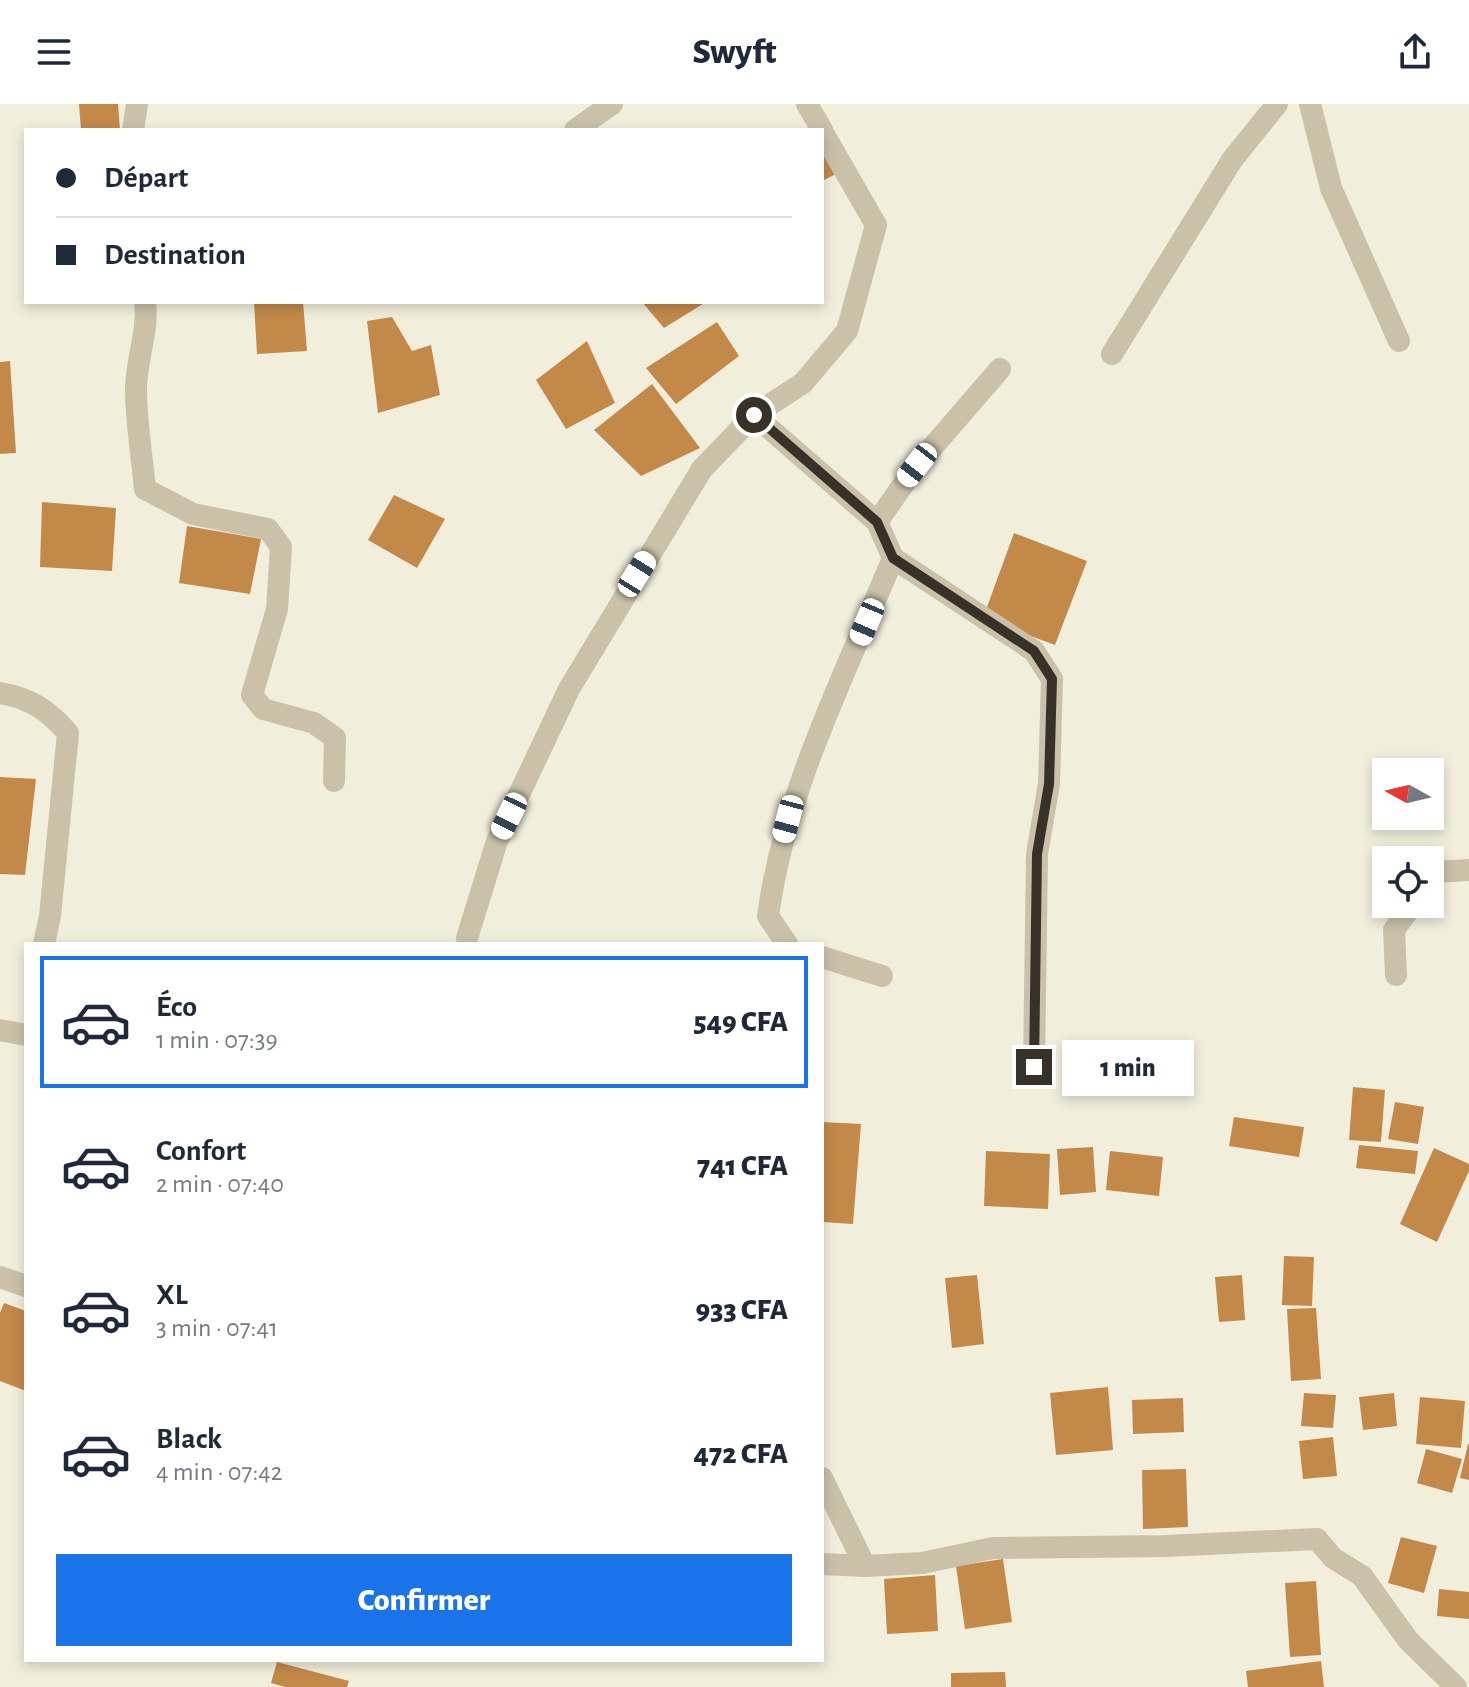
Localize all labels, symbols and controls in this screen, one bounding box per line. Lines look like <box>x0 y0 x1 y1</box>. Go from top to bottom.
icon: menu <box>32 30 76 74</box>
icon: share <box>1393 30 1437 74</box>
text: Swyft <box>692 34 777 70</box>
text: Départ <box>104 163 188 193</box>
text: Destination <box>104 240 246 270</box>
route start <box>736 397 772 433</box>
car <box>893 439 941 491</box>
car <box>614 547 660 601</box>
car <box>847 595 887 649</box>
north arrow <box>1372 758 1444 830</box>
map controls <box>1372 758 1444 918</box>
car <box>488 789 530 843</box>
car <box>770 793 806 845</box>
button: locate <box>1372 846 1444 918</box>
icon: car <box>60 986 132 1058</box>
text: Éco <box>156 992 197 1022</box>
text: 549 CFA <box>693 1007 788 1037</box>
text: 1 min · 07:39 <box>156 1027 278 1053</box>
callout: 1 min <box>1062 1039 1194 1095</box>
route end <box>1016 1049 1052 1085</box>
text: 1 min <box>1100 1055 1156 1081</box>
icon: car <box>60 1130 132 1202</box>
text: Confort <box>156 1136 246 1166</box>
text: 741 CFA <box>697 1151 788 1181</box>
text: 2 min · 07:40 <box>156 1171 284 1197</box>
icon: car <box>60 1274 132 1346</box>
text: XL <box>156 1280 188 1310</box>
text: 933 CFA <box>696 1295 788 1325</box>
text: 3 min · 07:41 <box>156 1315 278 1341</box>
icon: car <box>60 1418 132 1490</box>
text: Black <box>156 1424 222 1454</box>
text: 472 CFA <box>694 1439 788 1469</box>
text: 4 min · 07:42 <box>156 1459 283 1485</box>
button: Confirmer <box>56 1554 792 1646</box>

